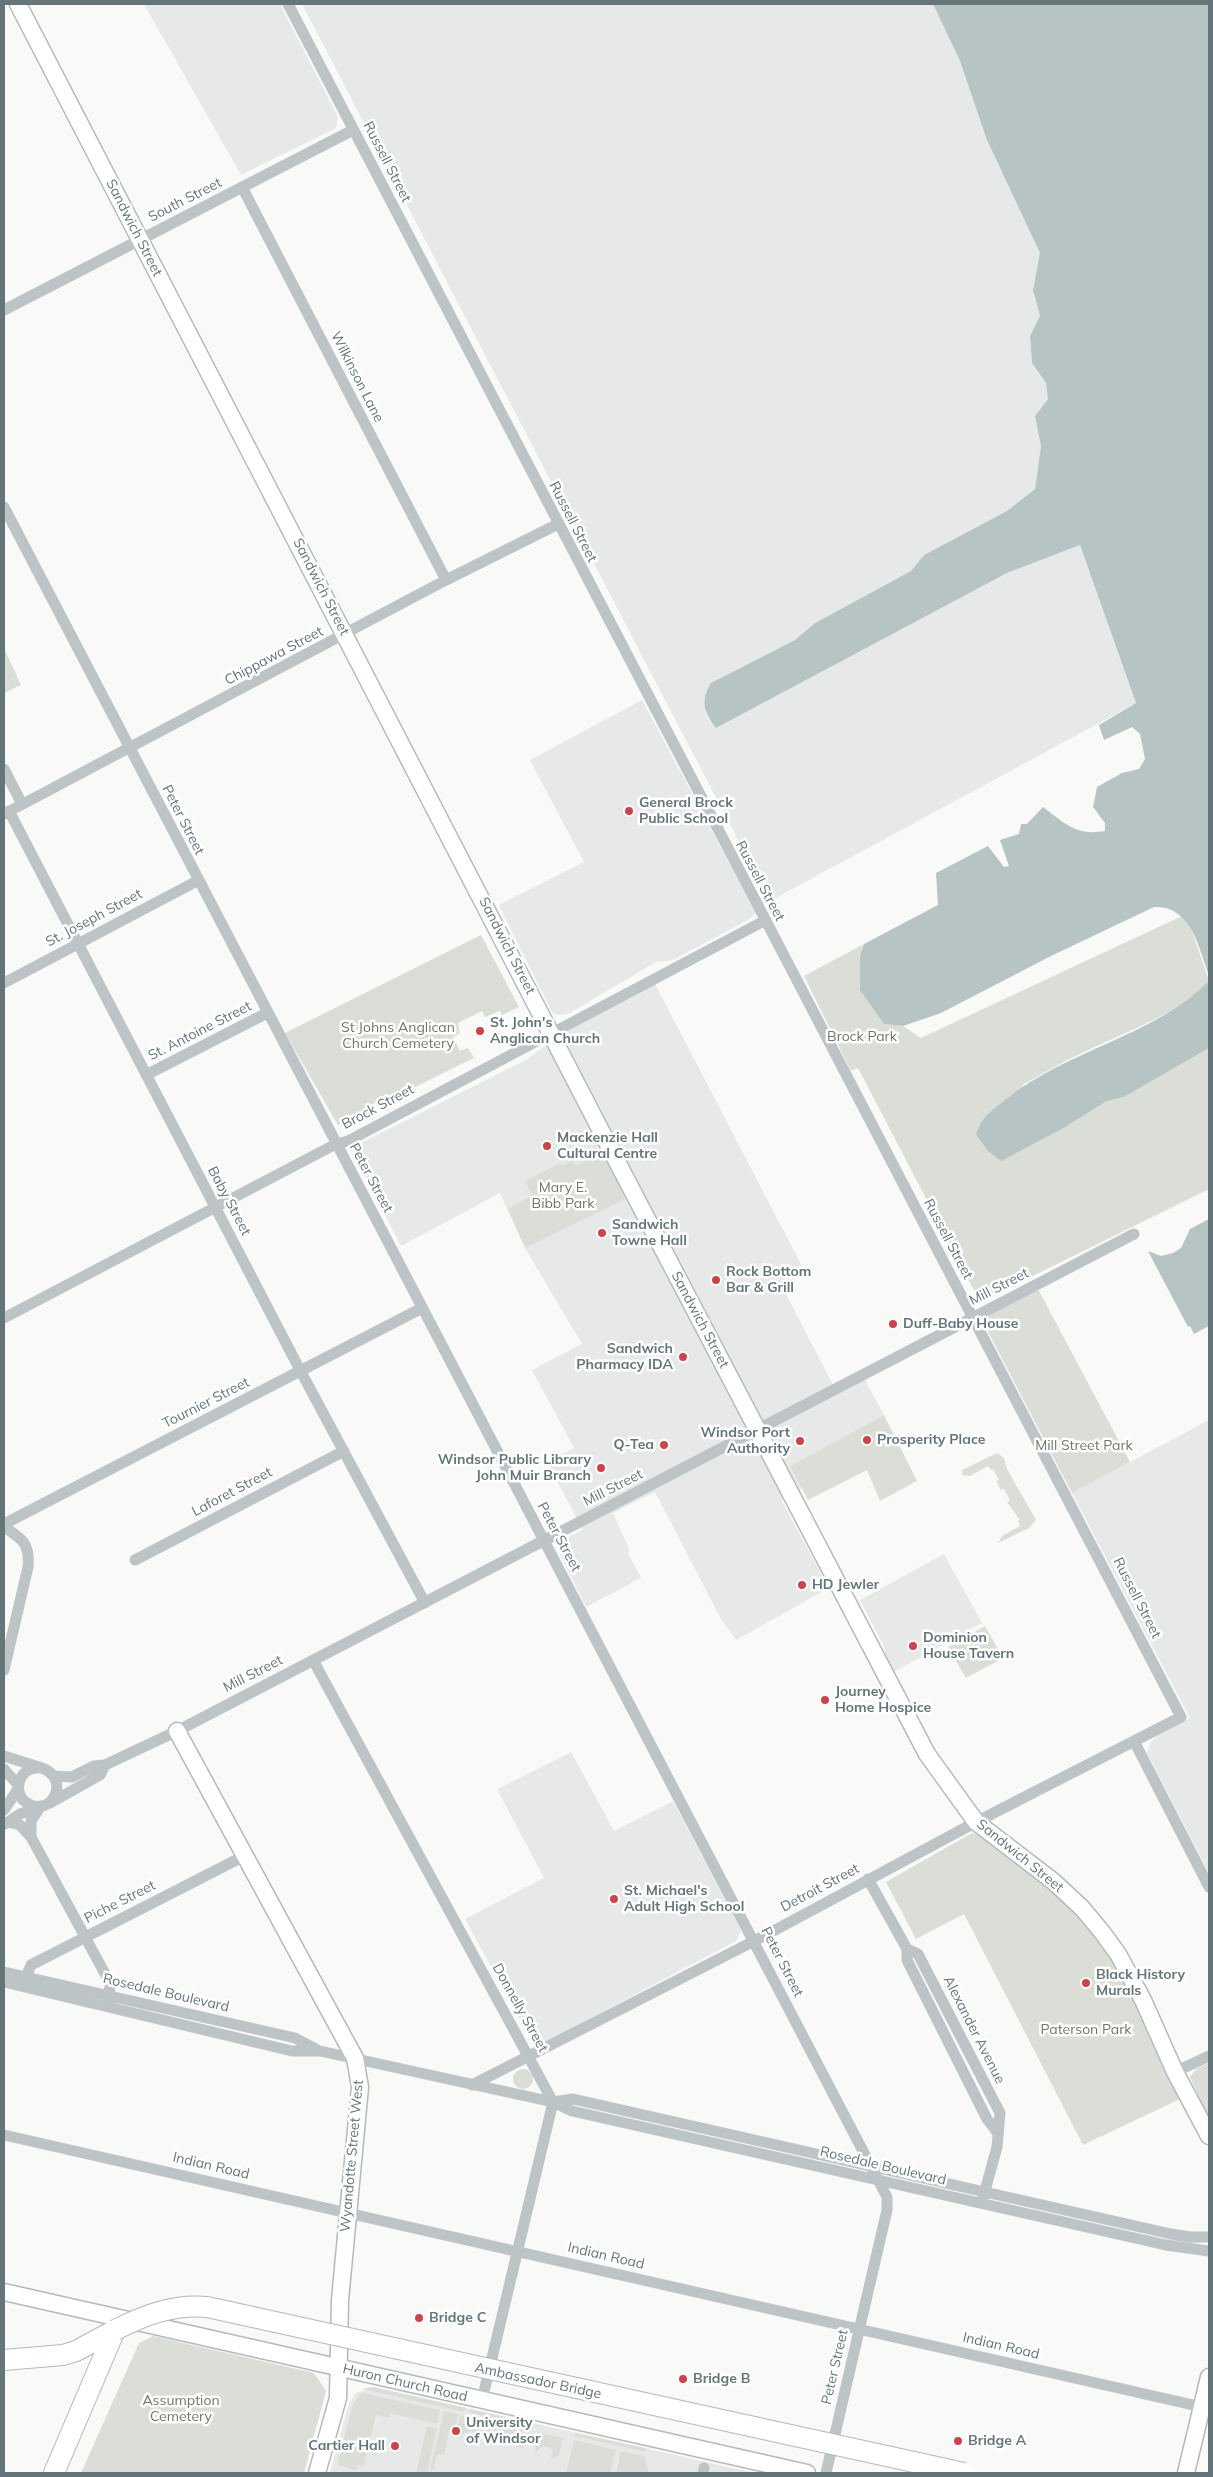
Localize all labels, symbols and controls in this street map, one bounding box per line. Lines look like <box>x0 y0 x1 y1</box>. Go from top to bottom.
street label: Russell Street <box>359 119 415 205</box>
street label: South Street <box>145 174 225 226</box>
street label: Sandwich Street <box>102 177 166 279</box>
street label: Wilkinson Lane <box>327 329 387 425</box>
street label: Russell Street <box>545 479 601 565</box>
street label: Sandwich Street <box>289 536 353 638</box>
street label: Chippawa Street <box>222 623 326 689</box>
street label: Peter Street <box>158 782 208 858</box>
place label: General Brock Public School <box>639 795 733 828</box>
marker: General Brock Public School <box>623 805 635 817</box>
street label: Russell Street <box>732 838 788 924</box>
street label: St. Joseph Street <box>43 886 145 950</box>
street label: Sandwich Street <box>475 895 539 997</box>
street label: St. Antoine Street <box>146 998 254 1064</box>
place label: St. John's Anglican Church <box>490 1015 600 1048</box>
park label: St Johns Anglican Church Cemetery <box>341 1020 455 1052</box>
marker: St. John's Anglican Church <box>474 1025 486 1037</box>
park label: Brock Park <box>827 1029 897 1045</box>
street label: Brock Street <box>339 1081 417 1133</box>
place label: Mackenzie Hall Cultural Centre <box>557 1130 658 1162</box>
street label: Peter Street <box>346 1140 396 1216</box>
marker: Mackenzie Hall Cultural Centre <box>541 1140 553 1152</box>
street label: Baby Street <box>204 1163 254 1239</box>
park label: Mary E. Bibb Park <box>532 1180 594 1212</box>
street label: Russell Street <box>920 1196 976 1282</box>
place label: Sandwich Towne Hall <box>612 1217 687 1250</box>
marker: Sandwich Towne Hall <box>596 1227 608 1239</box>
place label: Rock Bottom Bar & Grill <box>726 1264 811 1296</box>
street label: Mill Street <box>967 1265 1031 1309</box>
street label: Sandwich Street <box>668 1269 732 1371</box>
marker: Rock Bottom Bar & Grill <box>710 1274 722 1286</box>
place label: Duff-Baby House <box>903 1316 1018 1332</box>
marker: Duff-Baby House <box>887 1318 899 1330</box>
place label: Sandwich Pharmacy IDA <box>576 1341 673 1374</box>
marker: Sandwich Pharmacy IDA <box>677 1351 689 1363</box>
street label: Tournier Street <box>160 1374 252 1432</box>
place label: Windsor Port Authority <box>700 1425 790 1458</box>
place label: Prosperity Place <box>877 1432 985 1448</box>
marker: Prosperity Place <box>861 1434 873 1446</box>
marker: Windsor Port Authority <box>794 1435 806 1447</box>
place label: Q-Tea <box>614 1437 654 1453</box>
park label: Mill Street Park <box>1035 1438 1133 1454</box>
marker: Q-Tea <box>658 1439 670 1451</box>
place label: Windsor Public Library John Muir Branch <box>438 1452 591 1484</box>
marker: Windsor Public Library John Muir Branch <box>595 1462 607 1474</box>
street label: Laforet Street <box>189 1464 275 1520</box>
street label: Mill Street <box>581 1466 645 1510</box>
street label: Peter Street <box>534 1499 584 1575</box>
street label: Russell Street <box>1109 1555 1165 1641</box>
place label: HD Jewler <box>812 1577 879 1593</box>
marker: HD Jewler <box>796 1579 808 1591</box>
place label: Dominion House Tavern <box>923 1630 1014 1662</box>
marker: Dominion House Tavern <box>907 1640 919 1652</box>
street label: Mill Street <box>221 1652 285 1696</box>
place label: Journey Home Hospice <box>835 1684 931 1716</box>
marker: Journey Home Hospice <box>819 1694 831 1706</box>
street label: Sandwich Street <box>973 1816 1067 1896</box>
street label: Detroit Street <box>778 1860 862 1916</box>
street label: Piche Street <box>82 1877 158 1927</box>
place label: St. Michael's Adult High School <box>624 1883 744 1915</box>
marker: St. Michael's Adult High School <box>608 1893 620 1905</box>
street label: Peter Street <box>757 1924 807 2000</box>
street label: Donnelly Street <box>489 1961 551 2055</box>
place label: Black History Murals <box>1096 1967 1185 2000</box>
street label: Rosedale Boulevard <box>101 1970 231 2016</box>
street label: Alexander Avenue <box>940 1973 1008 2087</box>
marker: Black History Murals <box>1080 1977 1092 1989</box>
park label: Paterson Park <box>1041 2022 1131 2038</box>
street label: Wyandotte Street West <box>337 2079 367 2233</box>
street label: Rosedale Boulevard <box>818 2143 948 2189</box>
street label: Indian Road <box>171 2149 251 2183</box>
street label: Indian Road <box>566 2239 646 2273</box>
place label: Bridge C <box>429 2310 486 2326</box>
marker: Bridge C <box>413 2312 425 2324</box>
street label: Peter Street <box>818 2328 852 2406</box>
street label: Indian Road <box>961 2329 1041 2363</box>
street label: Ambassador Bridge <box>473 2359 603 2403</box>
street label: Huron Church Road <box>341 2360 469 2406</box>
place label: Bridge B <box>693 2371 750 2387</box>
marker: Bridge B <box>677 2373 689 2385</box>
park label: Assumption Cemetery <box>142 2393 220 2426</box>
place label: University of Windsor <box>466 2415 540 2448</box>
marker: University of Windsor <box>450 2425 462 2437</box>
place label: Bridge A <box>968 2433 1026 2449</box>
marker: Bridge A <box>952 2435 964 2447</box>
place label: Cartier Hall <box>308 2438 385 2454</box>
marker: Cartier Hall <box>389 2440 401 2452</box>

